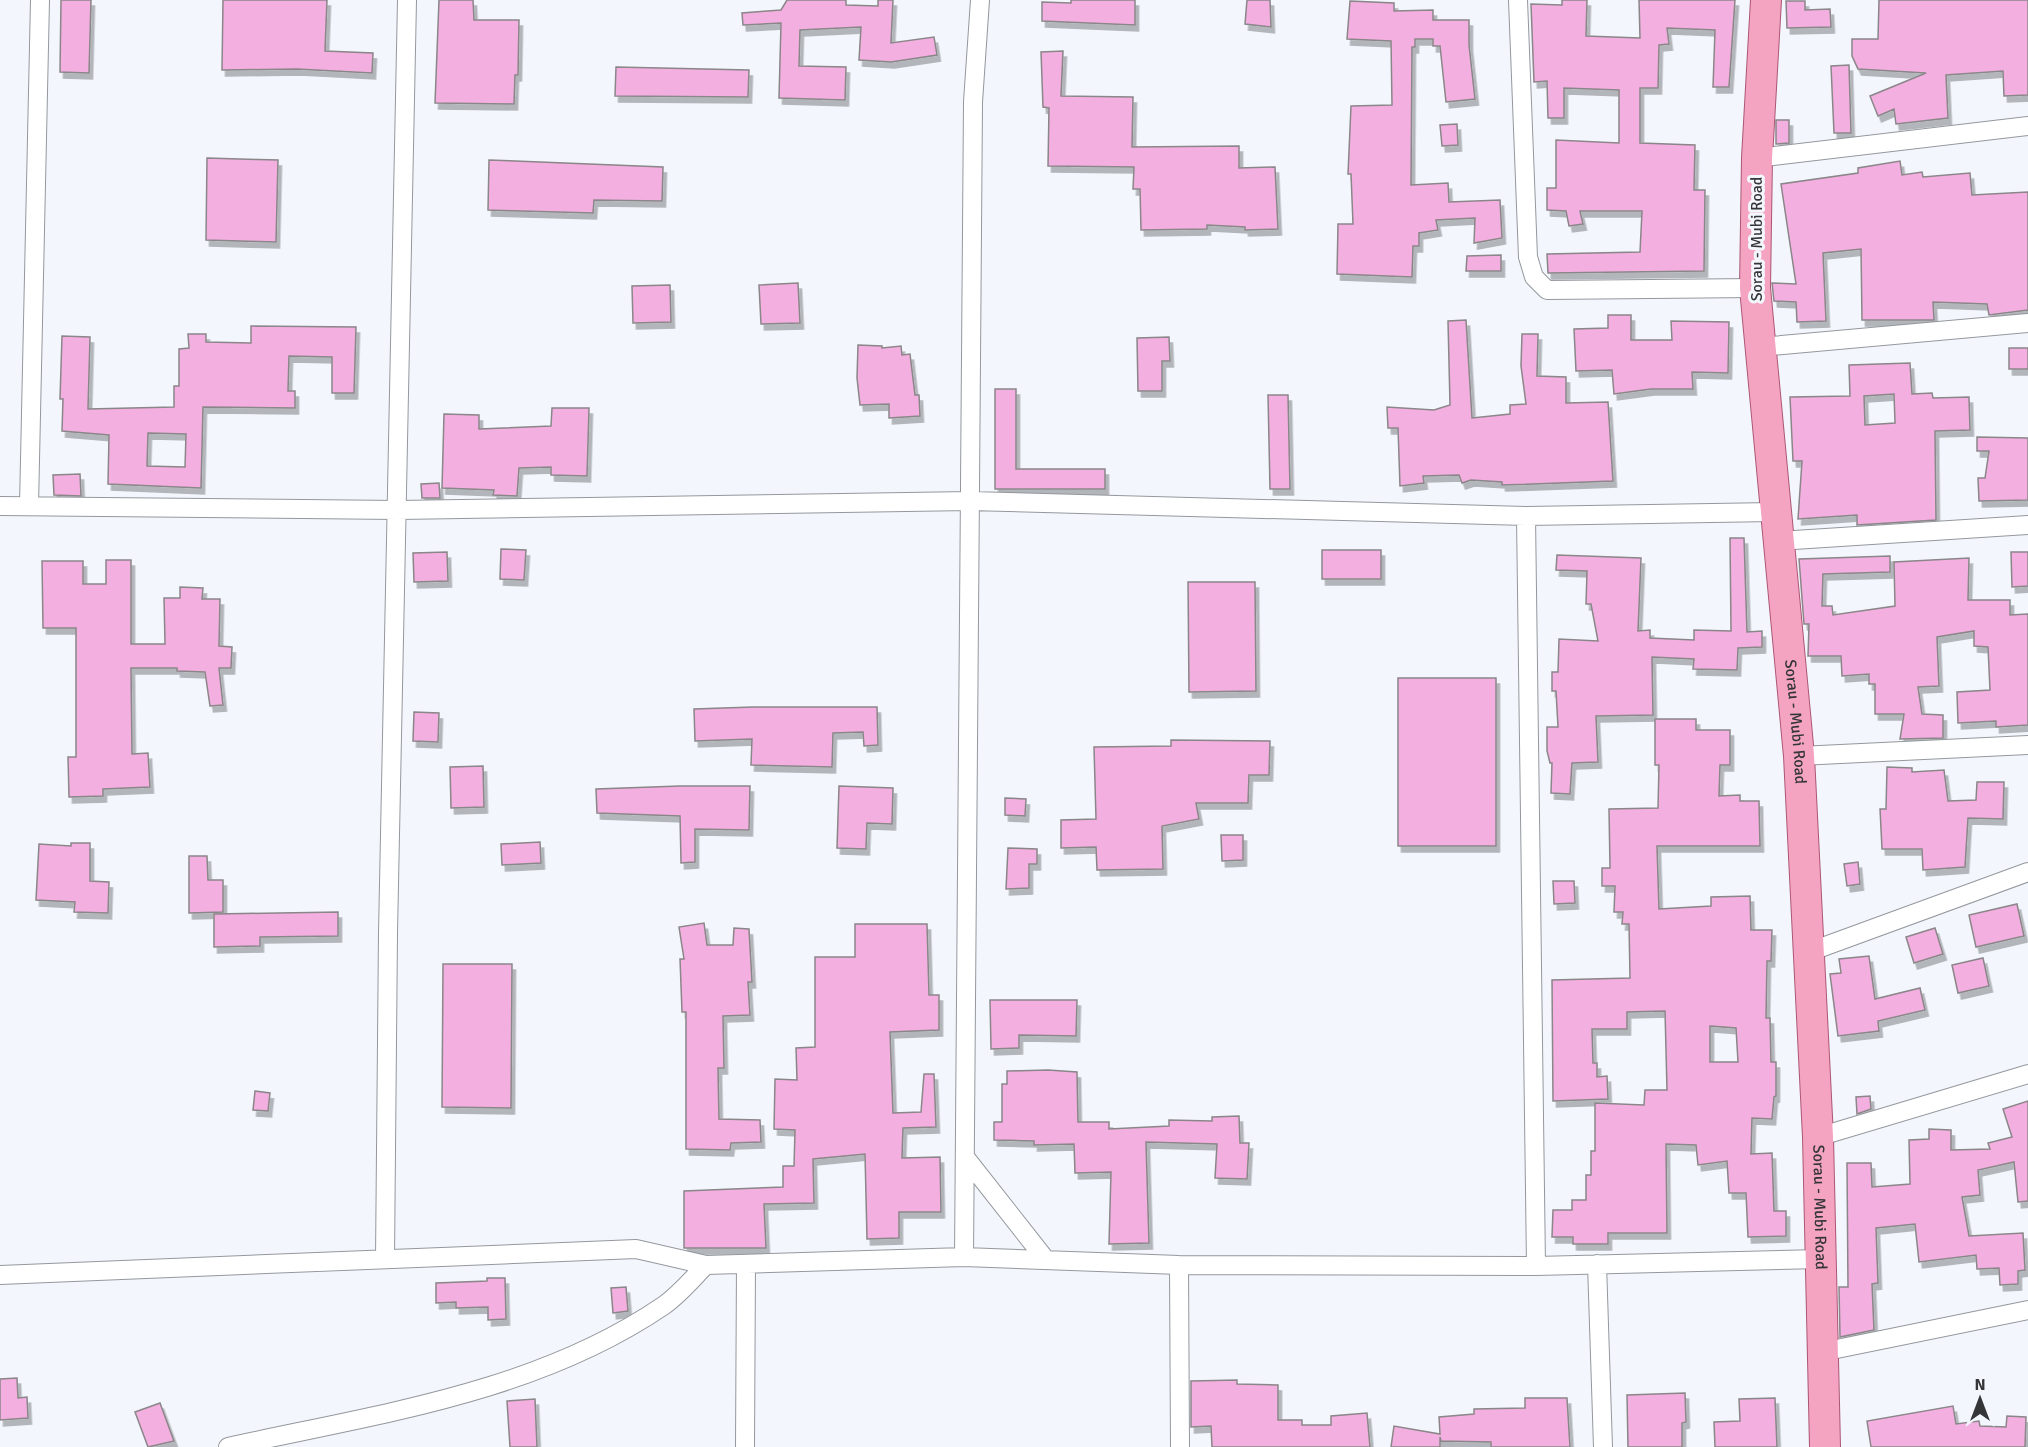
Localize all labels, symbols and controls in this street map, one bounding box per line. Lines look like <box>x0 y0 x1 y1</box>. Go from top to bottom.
street label: Sorau - Mubi Road <box>1747 177 1767 301</box>
street label: Sorau - Mubi Road <box>1780 659 1810 785</box>
street label: Sorau - Mubi Road <box>1808 1145 1831 1270</box>
north arrow <box>1950 1369 2010 1429</box>
text: N <box>1974 1375 1986 1395</box>

